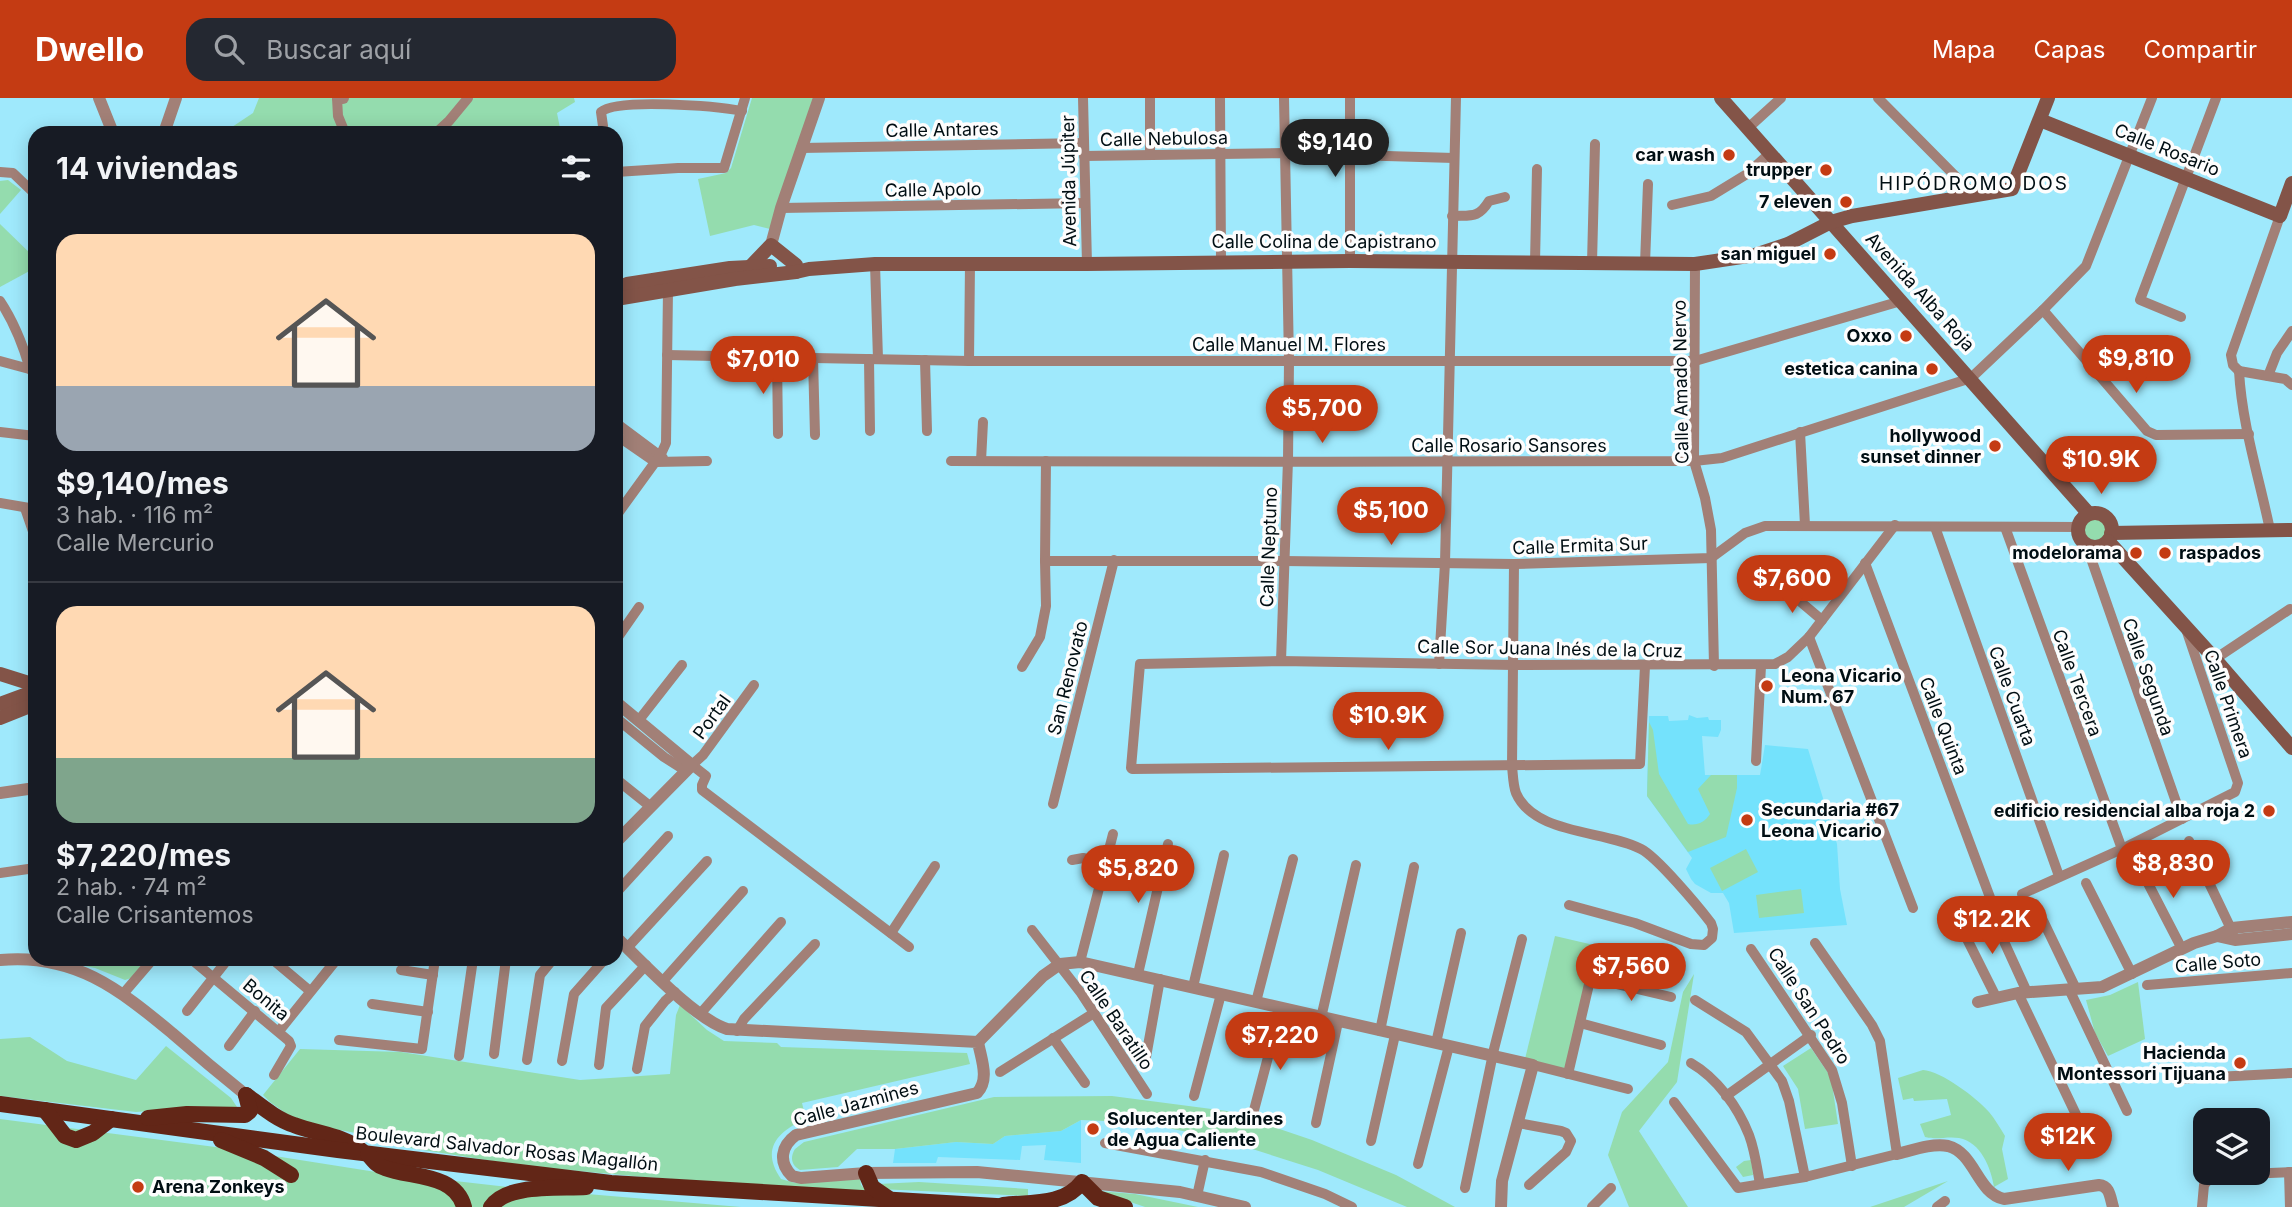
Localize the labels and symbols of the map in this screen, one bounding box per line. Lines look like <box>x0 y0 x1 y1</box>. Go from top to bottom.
street label: Avenida Júpiter <box>1057 115 1080 247</box>
street label: Calle Antares <box>885 118 999 141</box>
street label: Calle Rosario <box>2112 119 2223 180</box>
pin: $9,140 <box>1278 120 1392 179</box>
street label: Calle Nebulosa <box>1100 127 1228 150</box>
place label: car wash <box>1635 144 1715 165</box>
marker: car wash <box>1721 147 1737 163</box>
place label: trupper <box>1746 159 1812 180</box>
marker: trupper <box>1818 162 1834 178</box>
district label: HIPÓDROMO DOS <box>1879 172 2069 195</box>
street label: Calle Apolo <box>884 178 982 201</box>
place label: 7 eleven <box>1759 191 1832 212</box>
marker: 7 eleven <box>1838 194 1854 210</box>
street label: Avenida Alba Roja <box>1862 228 1979 355</box>
street label: Calle Colina de Capistrano <box>1212 231 1436 252</box>
place label: san miguel <box>1721 243 1816 264</box>
marker: san miguel <box>1822 246 1838 262</box>
street label: Calle Amado Nervo <box>1669 300 1692 464</box>
place label: Oxxo <box>1847 325 1892 346</box>
marker: Oxxo <box>1898 328 1914 344</box>
street label: Calle Manuel M. Flores <box>1192 334 1386 355</box>
pin: $7,010 <box>706 336 820 396</box>
pin: $9,810 <box>2079 336 2193 395</box>
place label: estetica canina <box>1784 358 1918 379</box>
marker: estetica canina <box>1924 361 1940 377</box>
pin: $5,700 <box>1265 386 1379 445</box>
place label: hollywood sunset dinner <box>1860 425 1981 467</box>
street label: Calle Rosario Sansores <box>1411 435 1607 456</box>
pin: $10.9K <box>2044 436 2158 496</box>
marker: hollywood sunset dinner <box>1987 438 2003 454</box>
street label: Calle Neptuno <box>1256 486 1281 608</box>
pin: $5,100 <box>1334 488 1448 547</box>
street label: Calle Ermita Sur <box>1512 533 1648 558</box>
place label: modelorama <box>2012 542 2122 563</box>
place label: raspados <box>2179 542 2261 563</box>
marker: modelorama <box>2128 545 2144 561</box>
marker: raspados <box>2157 545 2173 561</box>
pin: $7,600 <box>1735 556 1849 615</box>
street label: Calle Segunda <box>2119 615 2178 738</box>
street label: San Renovato <box>1043 619 1092 737</box>
street label: Calle Tercera <box>2048 626 2107 739</box>
street label: Calle Sor Juana Inés de la Cruz <box>1417 636 1683 661</box>
street label: Calle Cuarta <box>1985 643 2040 749</box>
street label: Calle Primera <box>2200 647 2257 761</box>
place label: Leona Vicario Num. 67 <box>1781 665 1902 707</box>
street label: Calle Quinta <box>1915 674 1972 778</box>
marker: Leona Vicario Num. 67 <box>1759 678 1775 694</box>
street label: Portal <box>688 690 735 743</box>
pin: $10.9K <box>1331 692 1445 752</box>
place label: Secundaria #67 Leona Vicario <box>1761 799 1899 841</box>
place label: edificio residencial alba roja 2 <box>1994 800 2255 821</box>
marker: edificio residencial alba roja 2 <box>2261 803 2277 819</box>
marker: Secundaria #67 Leona Vicario <box>1739 812 1755 828</box>
pin: $8,830 <box>2116 840 2230 900</box>
pin: $5,820 <box>1081 846 1195 905</box>
pin: $12.2K <box>1935 896 2049 956</box>
street label: Calle San Pedro <box>1764 943 1855 1068</box>
pin: $7,560 <box>1574 944 1688 1003</box>
street label: Calle Soto <box>2174 948 2262 977</box>
street label: Calle Baratillo <box>1075 966 1158 1074</box>
street label: Bonita <box>239 974 294 1025</box>
pin: $7,220 <box>1223 1012 1337 1072</box>
place label: Hacienda Montessori Tijuana <box>2057 1042 2226 1084</box>
marker: Hacienda Montessori Tijuana <box>2232 1055 2248 1071</box>
street label: Calle Jazmines <box>791 1077 921 1130</box>
place label: Solucenter Jardines de Agua Caliente <box>1107 1108 1283 1150</box>
pin: $12K <box>2027 1114 2109 1173</box>
marker: Solucenter Jardines de Agua Caliente <box>1085 1121 1101 1137</box>
street label: Boulevard Salvador Rosas Magallón <box>355 1122 659 1175</box>
place label: Arena Zonkeys <box>152 1176 285 1197</box>
marker: Arena Zonkeys <box>130 1179 146 1195</box>

